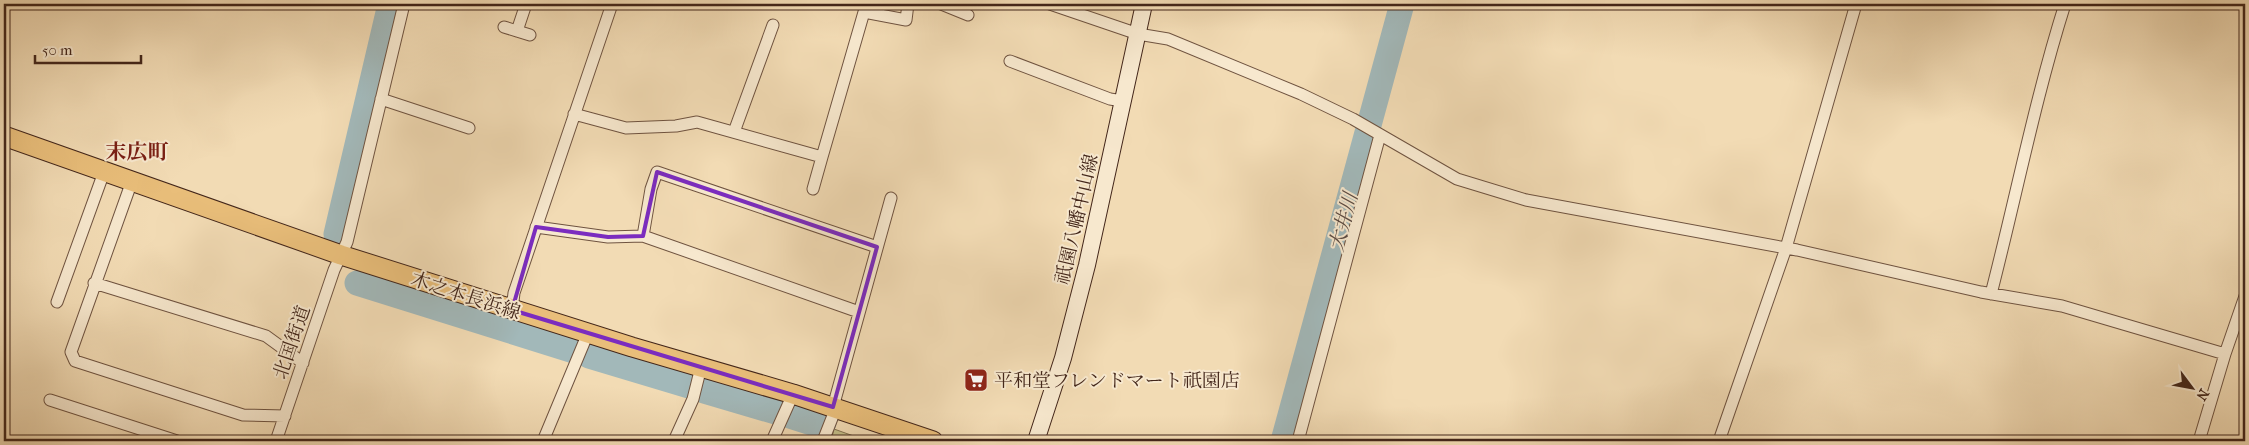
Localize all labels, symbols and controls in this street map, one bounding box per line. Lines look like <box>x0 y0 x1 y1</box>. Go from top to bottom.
scale bar <box>35 32 141 64</box>
text: 50 m <box>42 41 73 59</box>
district label: 末広町 <box>106 140 169 164</box>
street label: 祇園八幡中山線 <box>1051 152 1103 287</box>
water label: 大井川 <box>1325 188 1363 254</box>
street label: 木之本長浜線 <box>408 268 523 324</box>
street label: 北国街道 <box>269 303 315 382</box>
north arrow <box>2166 362 2216 412</box>
supermarket icon: 平和堂フレンドマート祇園店 <box>963 367 989 393</box>
place label: 平和堂フレンドマート祇園店 <box>994 370 1240 392</box>
text: N <box>2192 386 2213 404</box>

